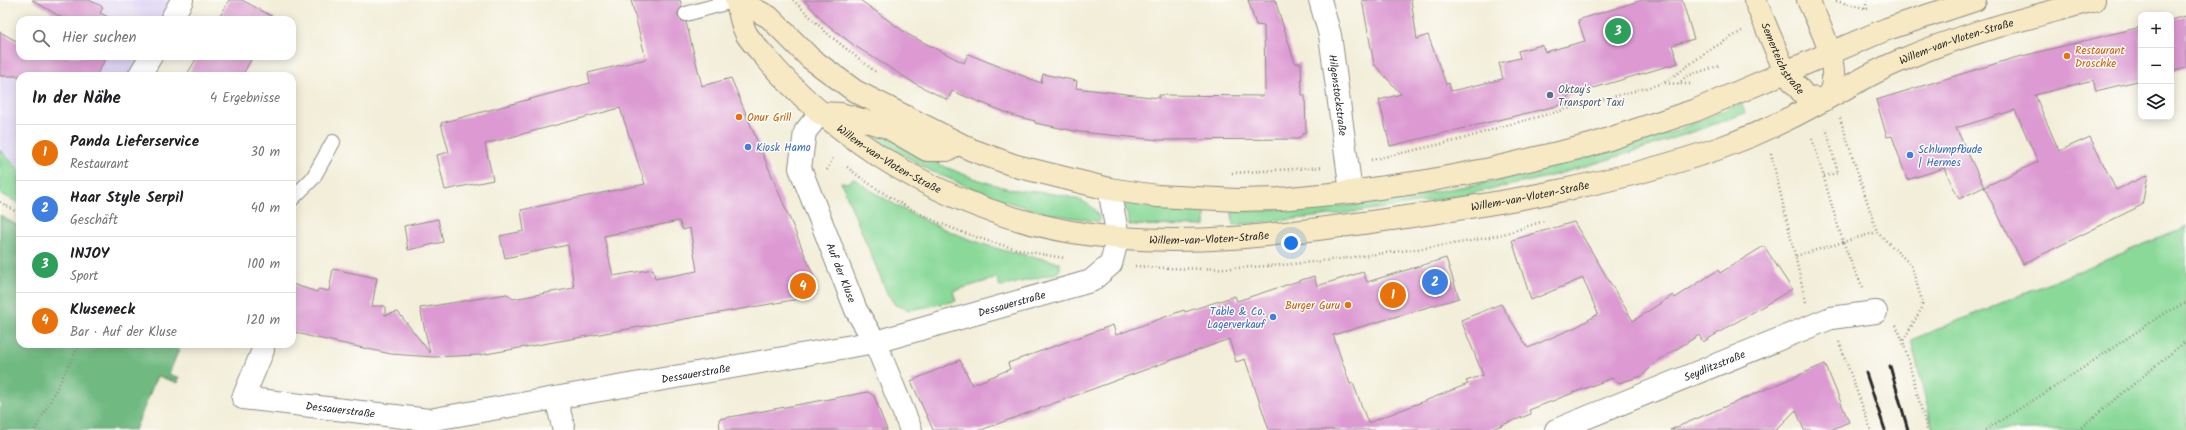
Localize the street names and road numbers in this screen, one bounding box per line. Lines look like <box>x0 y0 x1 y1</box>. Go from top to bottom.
street label: Willem-van-Vloten-Straße <box>1896 14 2016 70</box>
street label: Semerteichstraße <box>1755 20 1809 99</box>
street label: Hilgenstockstraße <box>1323 53 1351 137</box>
street label: Willem-van-Vloten-Straße <box>832 121 944 199</box>
street label: Willem-van-Vloten-Straße <box>1470 177 1591 217</box>
street label: Willem-van-Vloten-Straße <box>1149 227 1270 250</box>
street label: Auf der Kluse <box>820 240 860 306</box>
street label: Dessauerstraße <box>976 286 1048 323</box>
street label: Seydlitzstraße <box>1681 346 1748 387</box>
street label: Dessauerstraße <box>660 359 732 389</box>
street label: Dessauerstraße <box>305 397 376 424</box>

